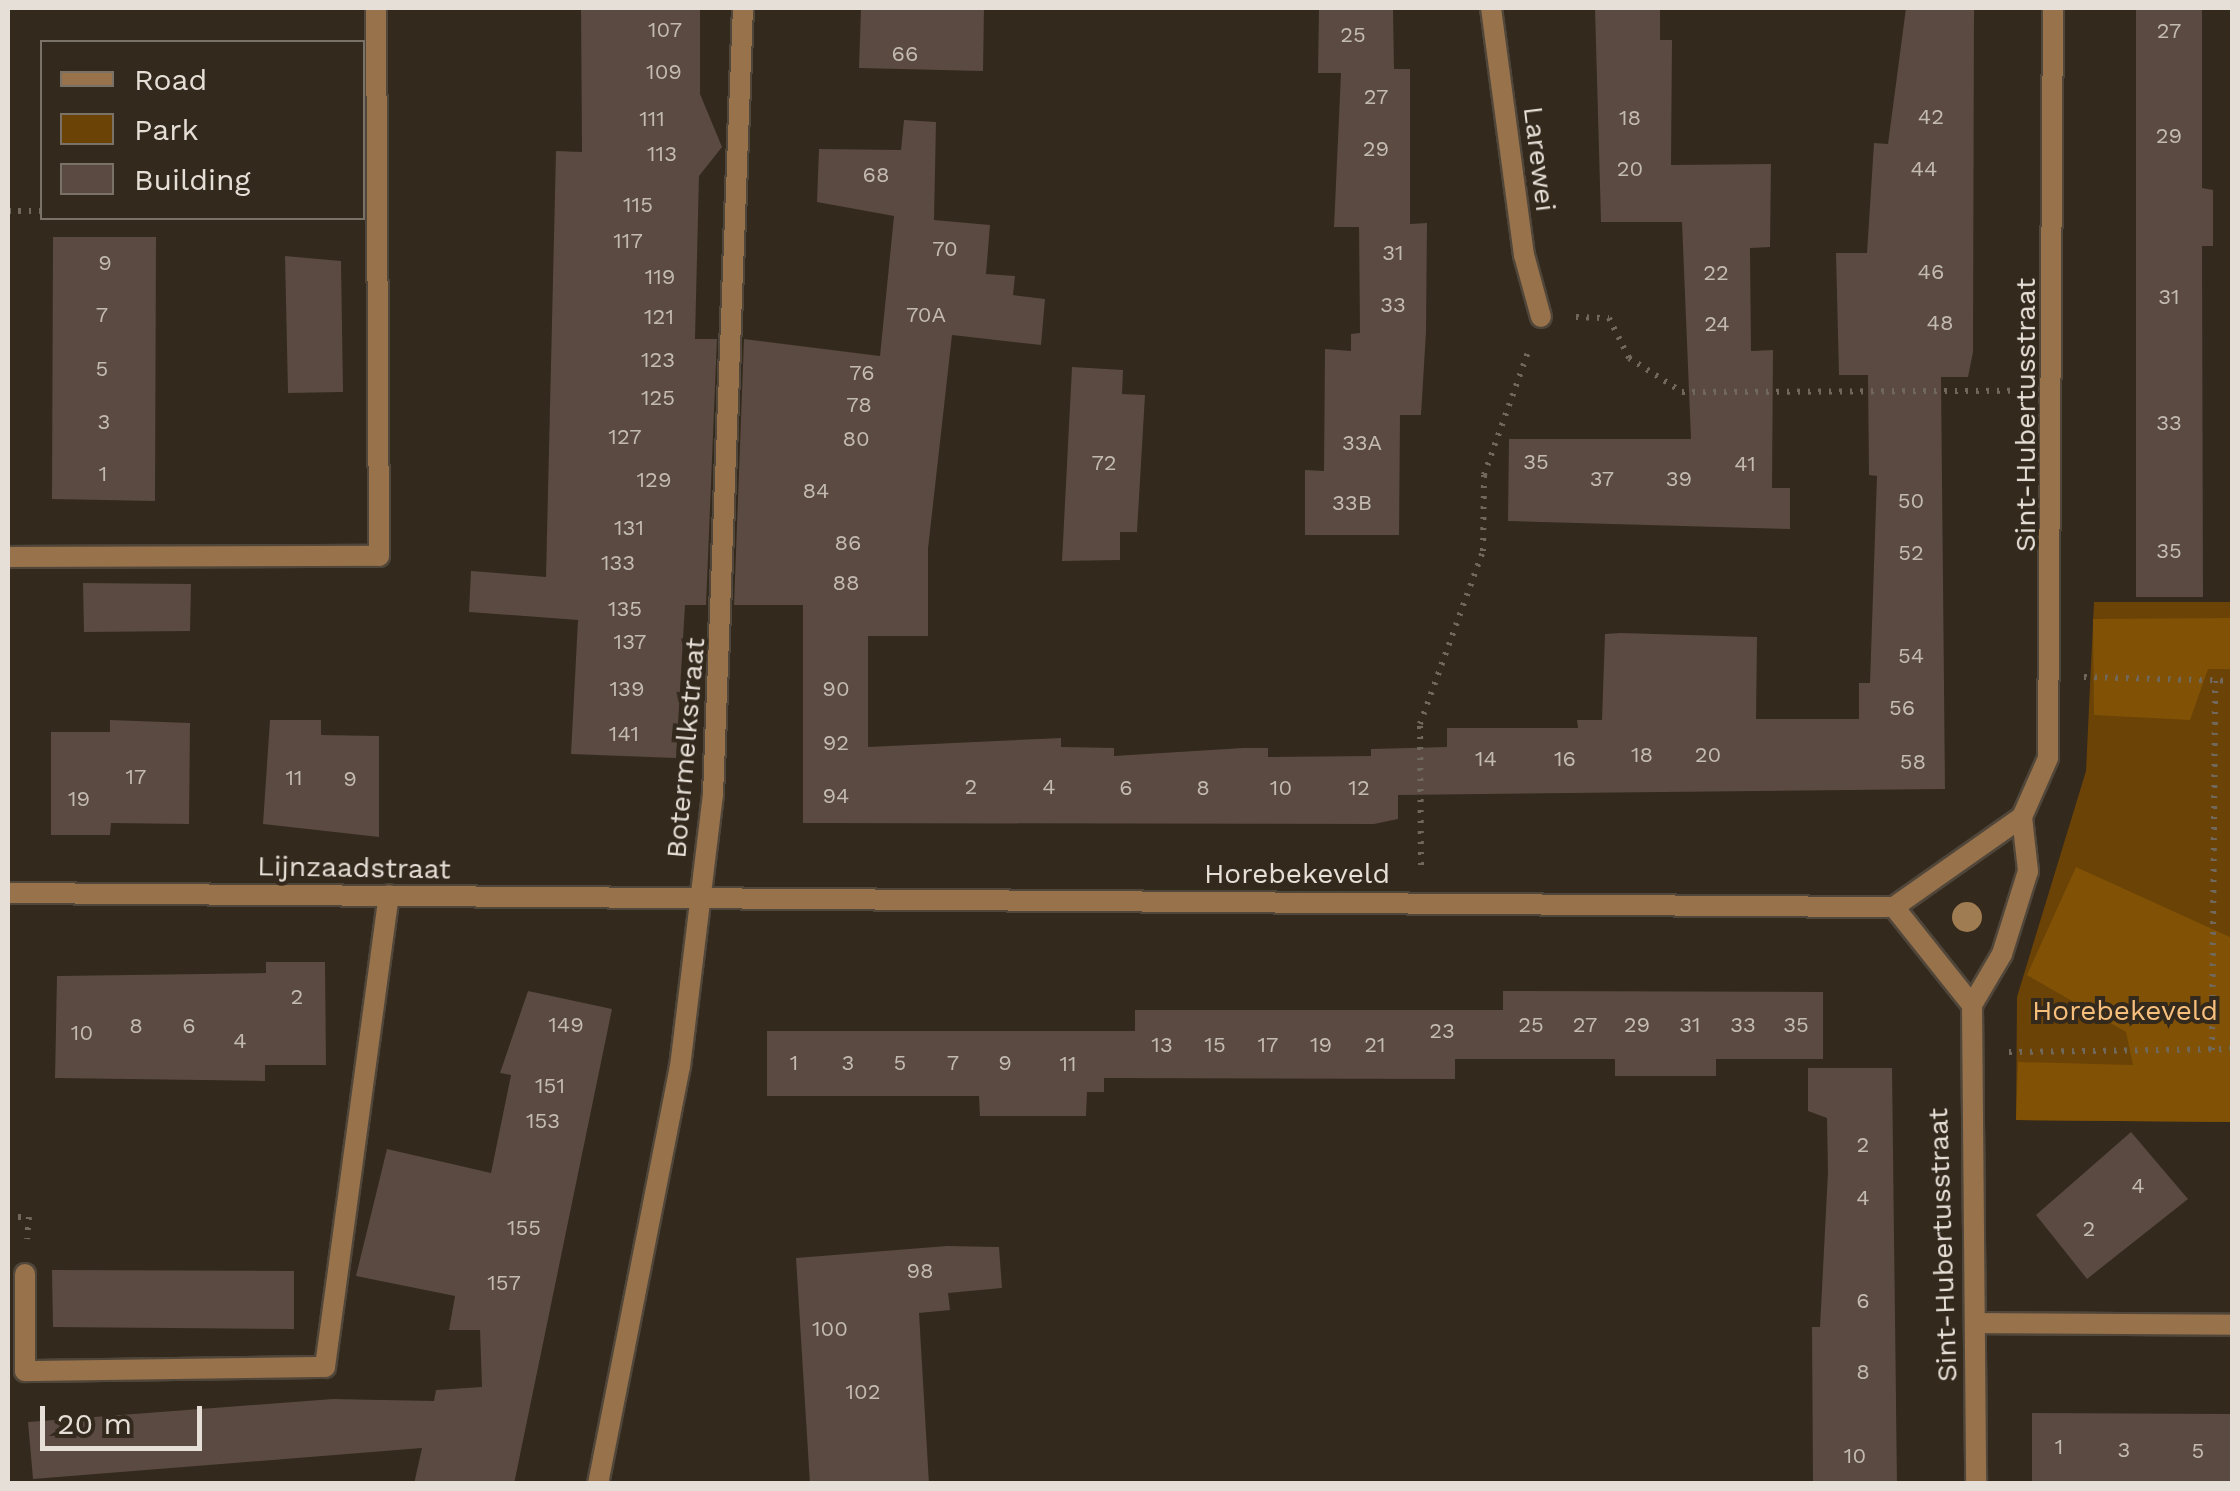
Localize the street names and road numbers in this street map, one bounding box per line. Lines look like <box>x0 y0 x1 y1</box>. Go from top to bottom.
street label: Larewei <box>1516 104 1562 214</box>
street label: Sint-Hubertusstraat <box>2009 278 2043 552</box>
street label: Botermelkstraat <box>660 636 712 860</box>
street label: Lijnzaadstraat <box>257 850 451 886</box>
street label: Horebekeveld <box>1204 857 1390 891</box>
street label: Sint-Hubertusstraat <box>1921 1107 1965 1383</box>

